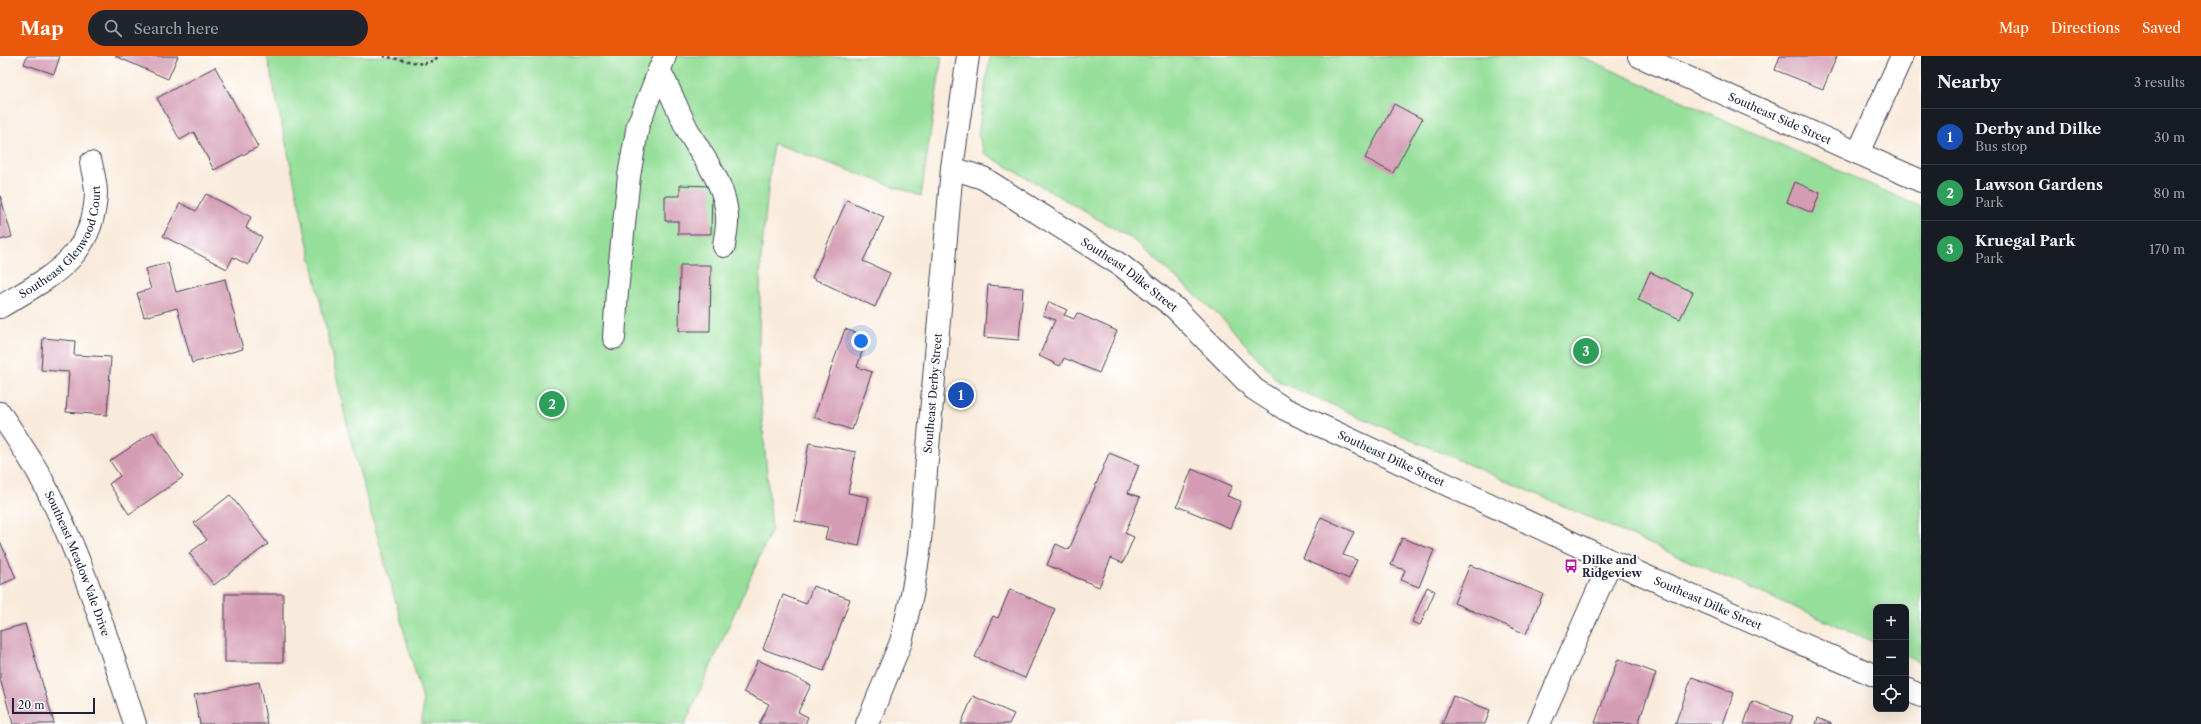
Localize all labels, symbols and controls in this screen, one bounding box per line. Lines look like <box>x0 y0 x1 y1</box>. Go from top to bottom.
search box <box>88 10 368 46</box>
text: Map <box>20 17 64 40</box>
icon: search <box>102 17 124 39</box>
text: Search here <box>134 19 219 38</box>
text: Map <box>1999 19 2029 37</box>
text: Directions <box>2051 19 2120 37</box>
text: Saved <box>2142 19 2181 37</box>
text: Nearby <box>1937 72 2001 92</box>
text: 3 results <box>2134 74 2185 90</box>
street label: Southeast Side Street <box>1726 89 1834 147</box>
text: Derby and Dilke <box>1975 119 2101 138</box>
text: 1 <box>1947 129 1953 145</box>
text: 30 m <box>2154 129 2185 145</box>
text: Bus stop <box>1975 138 2027 154</box>
text: Lawson Gardens <box>1975 175 2103 194</box>
street label: Southeast Glenwood Court <box>16 185 103 301</box>
text: 2 <box>1946 185 1954 201</box>
text: 80 m <box>2153 185 2185 201</box>
text: Park <box>1975 194 2003 210</box>
text: Kruegal Park <box>1975 231 2075 250</box>
street label: Southeast Dilke Street <box>1078 235 1180 315</box>
text: 3 <box>1946 241 1954 257</box>
text: 170 m <box>2149 241 2185 257</box>
text: Park <box>1975 250 2003 266</box>
your location <box>851 331 871 351</box>
street label: Southeast Derby Street <box>921 332 945 454</box>
pin: 3 <box>1573 336 1599 366</box>
pin: 1 <box>948 380 974 410</box>
pin: 2 <box>539 389 565 419</box>
street label: Southeast Dilke Street <box>1336 428 1447 490</box>
street label: Southeast Meadow Vale Drive <box>42 489 113 638</box>
place label: Dilke and Ridgeview <box>1582 553 1642 580</box>
bus stop icon: Dilke and Ridgeview <box>1563 558 1579 574</box>
street label: Southeast Dilke Street <box>1652 573 1764 633</box>
map controls <box>1873 604 1909 712</box>
button: + <box>1873 604 1909 640</box>
button: − <box>1873 640 1909 676</box>
button: locate <box>1873 676 1909 712</box>
scale bar <box>12 696 95 715</box>
text: 20 m <box>18 698 44 712</box>

